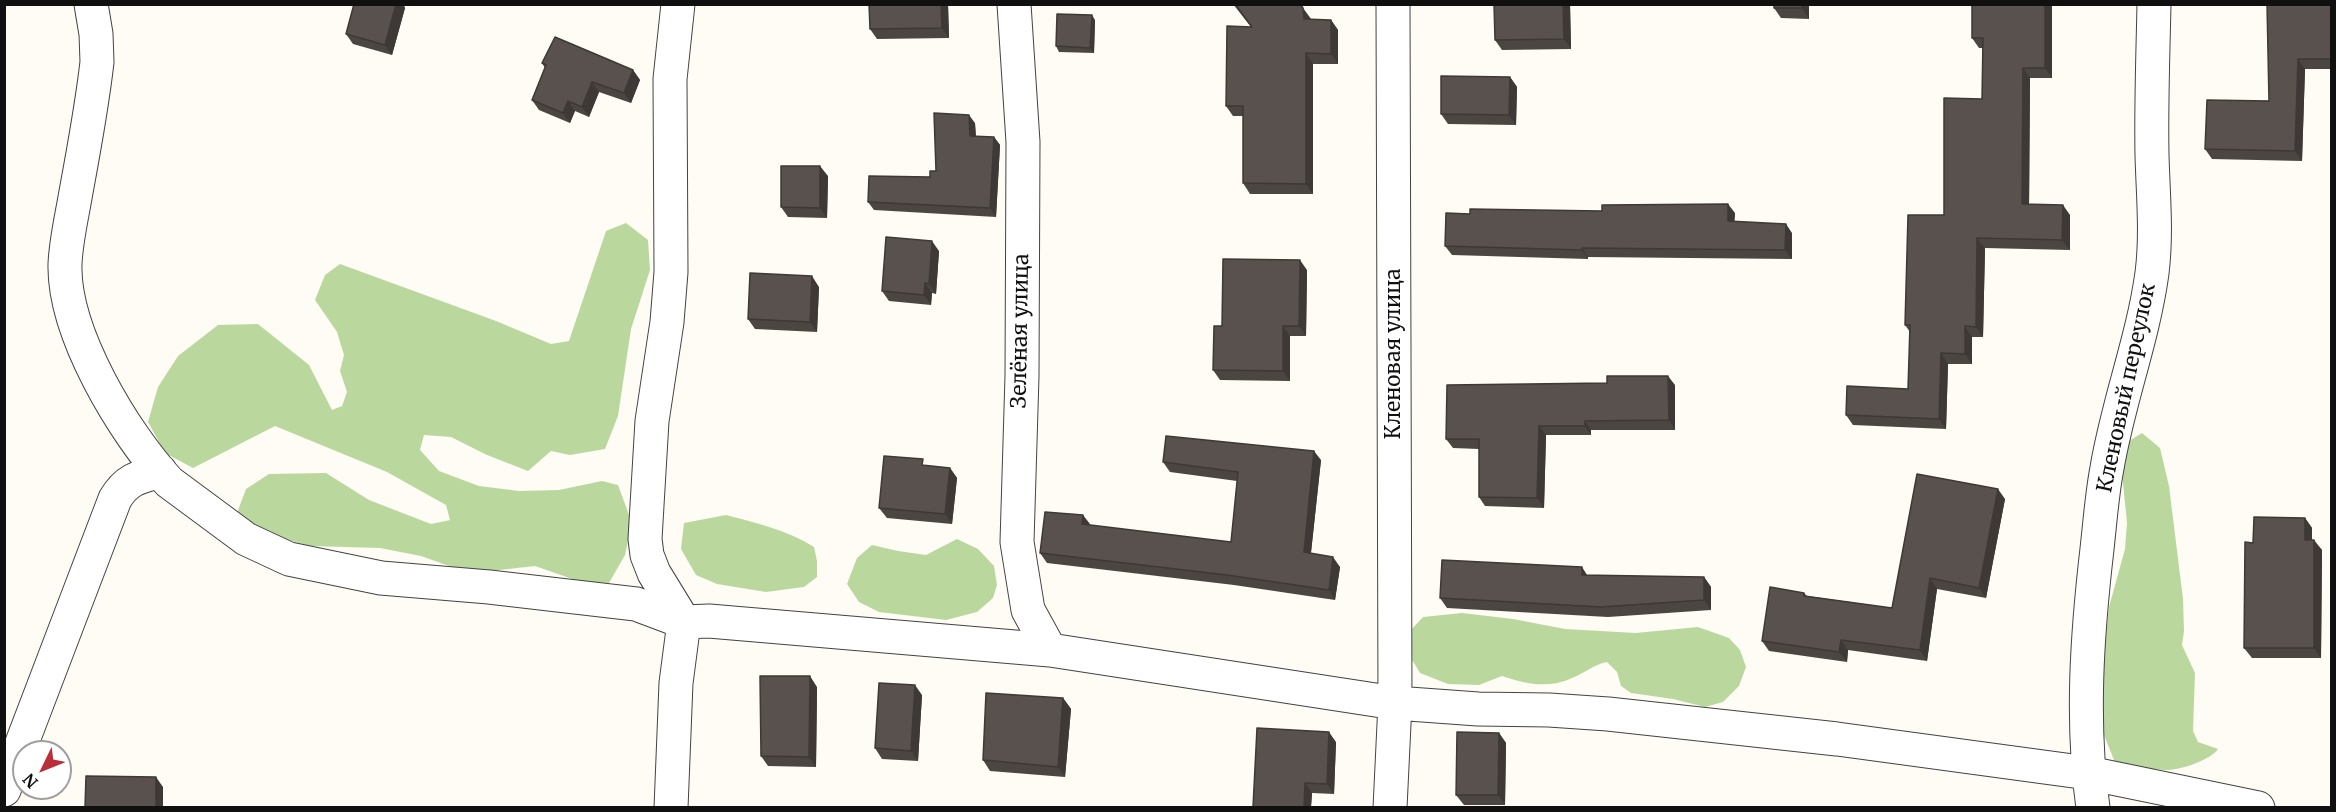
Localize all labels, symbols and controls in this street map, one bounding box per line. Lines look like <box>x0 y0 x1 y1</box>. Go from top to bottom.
street label: Зелёная улица <box>1007 253 1035 409</box>
street label: Кленовая улица <box>1381 268 1407 440</box>
street label: Кленовый переулок <box>2093 281 2161 495</box>
north arrow <box>12 740 72 800</box>
text: N <box>19 769 42 792</box>

